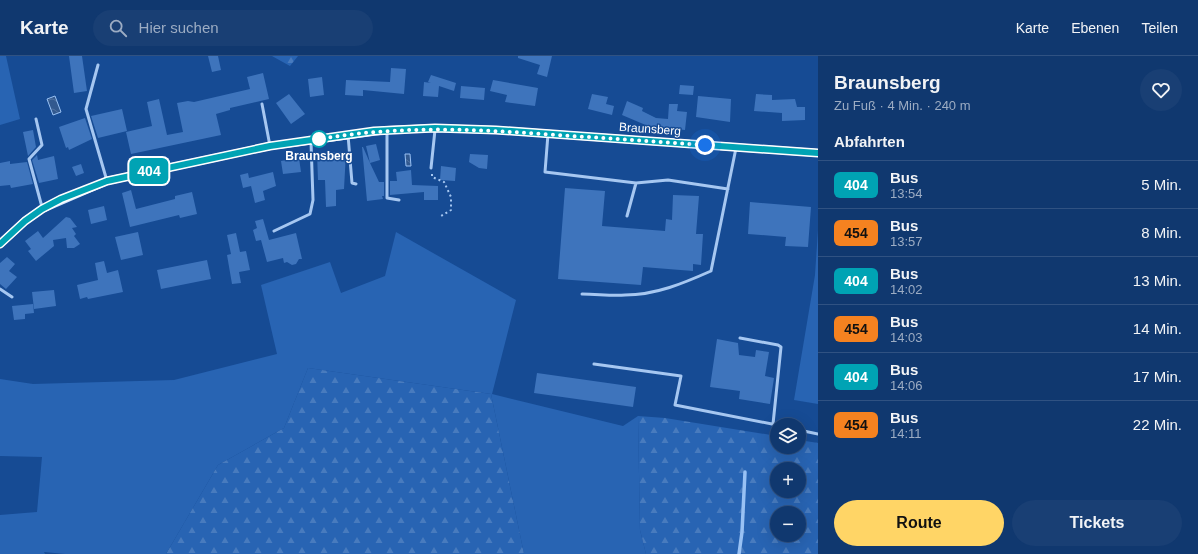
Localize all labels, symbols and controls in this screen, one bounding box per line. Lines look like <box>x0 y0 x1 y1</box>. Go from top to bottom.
search box <box>93 10 373 46</box>
text: Karte <box>20 17 69 38</box>
icon: search <box>107 17 129 39</box>
text: Hier suchen <box>139 19 219 36</box>
text: Karte <box>1016 20 1049 36</box>
text: Ebenen <box>1071 20 1119 36</box>
text: Teilen <box>1141 20 1178 36</box>
button: heart <box>1140 69 1182 111</box>
text: Braunsberg <box>834 72 941 93</box>
text: Zu Fuß · 4 Min. · 240 m <box>834 98 971 113</box>
street label: Braunsberg <box>619 120 681 138</box>
marker: Braunsberg <box>310 130 328 148</box>
text: Abfahrten <box>834 133 905 150</box>
your location <box>695 135 715 155</box>
place label: Braunsberg <box>285 149 353 163</box>
line badge: 404 <box>126 158 172 184</box>
text: 404 <box>137 163 161 179</box>
text: Bus <box>890 169 918 186</box>
text: 5 Min. <box>1141 176 1182 193</box>
text: 404 <box>844 177 868 193</box>
text: 13:54 <box>890 186 923 201</box>
text: Bus <box>890 217 918 234</box>
text: 8 Min. <box>1141 224 1182 241</box>
text: 454 <box>844 225 868 241</box>
text: 13:57 <box>890 234 923 249</box>
text: Bus <box>890 265 918 282</box>
text: 13 Min. <box>1133 272 1182 289</box>
text: 404 <box>844 273 868 289</box>
text: 14:02 <box>890 282 923 297</box>
text: Bus <box>890 313 918 330</box>
text: 14 Min. <box>1133 320 1182 337</box>
text: 454 <box>844 321 868 337</box>
text: 14:03 <box>890 330 923 345</box>
text: Bus <box>890 361 918 378</box>
text: 17 Min. <box>1133 368 1182 385</box>
text: 404 <box>844 369 868 385</box>
text: 14:06 <box>890 378 923 393</box>
text: Bus <box>890 409 918 426</box>
text: 22 Min. <box>1133 416 1182 433</box>
text: 454 <box>844 417 868 433</box>
map controls <box>770 418 806 542</box>
button: layers <box>770 418 806 454</box>
text: 14:11 <box>890 426 922 441</box>
button: + <box>770 462 806 498</box>
button: Route <box>834 500 1004 546</box>
button: Tickets <box>1012 500 1182 546</box>
button: − <box>770 506 806 542</box>

